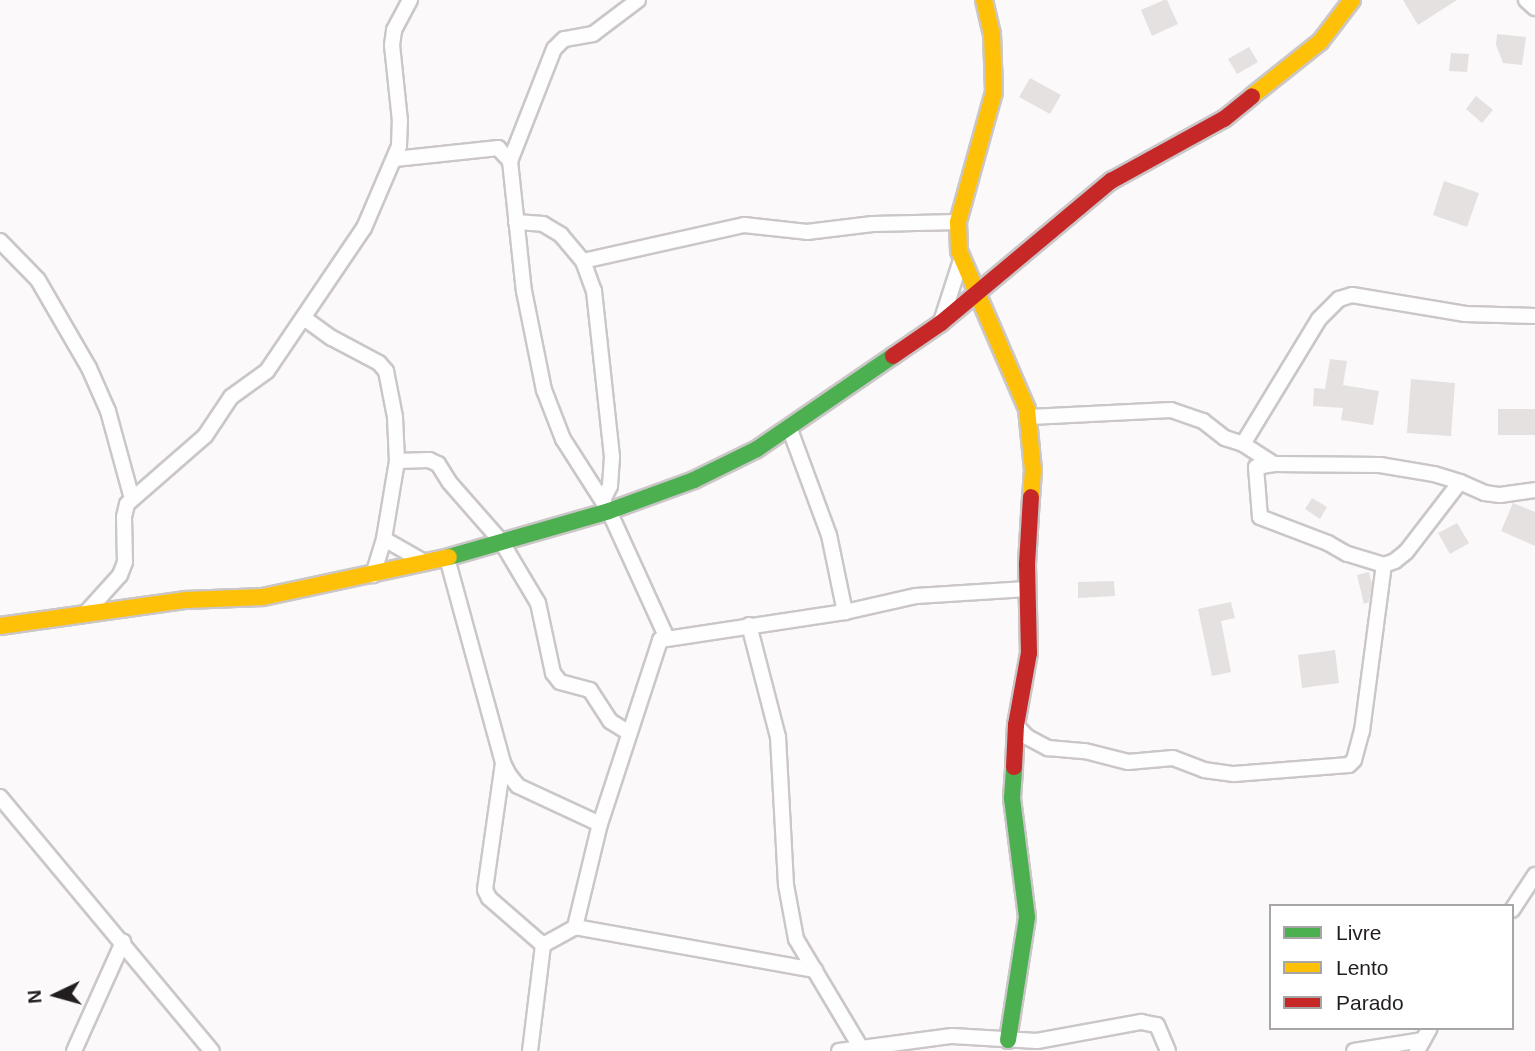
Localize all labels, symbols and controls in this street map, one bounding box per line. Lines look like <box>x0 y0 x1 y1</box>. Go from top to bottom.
legend <box>1269 904 1514 1030</box>
text: Livre <box>1336 921 1382 944</box>
text: Lento <box>1336 956 1389 979</box>
north arrow <box>21 960 91 1030</box>
text: N <box>24 989 46 1005</box>
text: Parado <box>1336 991 1404 1014</box>

